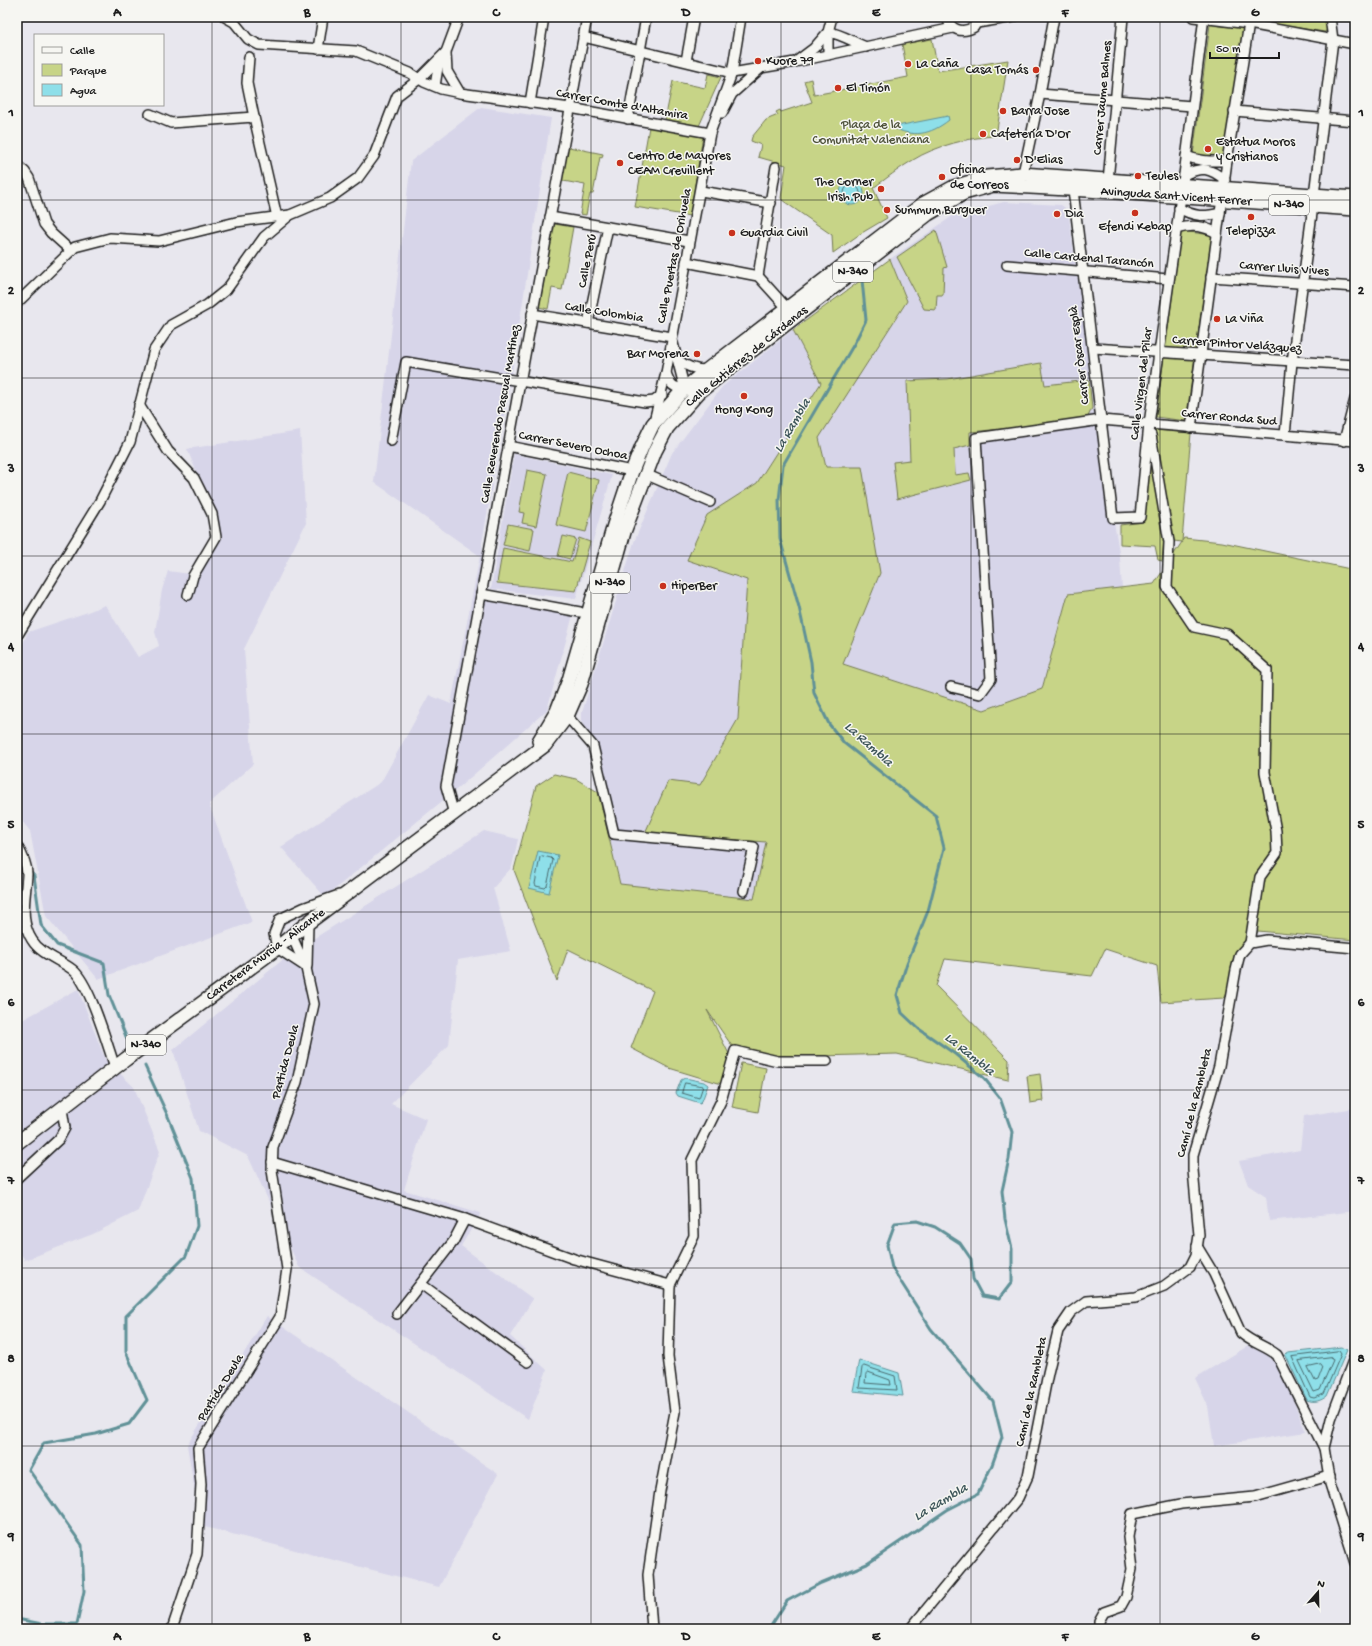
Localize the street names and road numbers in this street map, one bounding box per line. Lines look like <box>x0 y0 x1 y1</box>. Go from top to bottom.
street label: Carrer Jaume Balmes <box>1091 39 1116 156</box>
street label: Carrer Comte d'Altamira <box>555 86 690 124</box>
street label: Avinguda Sant Vicent Ferrer <box>1100 184 1253 210</box>
street label: Calle Puertas de Orihuela <box>655 186 696 325</box>
road number: N-340 <box>1269 195 1309 215</box>
street label: Calle Perú <box>575 233 601 289</box>
street label: Calle Cardenal Tarancón <box>1024 246 1155 272</box>
street label: Carrer Lluis Vives <box>1239 258 1330 280</box>
road number: N-340 <box>833 262 873 282</box>
street label: Calle Colombia <box>564 299 645 327</box>
street label: Calle Gutiérrez de Cárdenas <box>683 302 812 411</box>
street label: Carrer Òscar Esplà <box>1066 304 1093 405</box>
street label: Calle Reverendo Pascual Martínez <box>478 322 524 504</box>
street label: Calle Virgen del Pilar <box>1128 326 1156 441</box>
street label: Carrer Pintor Velázquez <box>1172 333 1304 357</box>
street label: Carrer Ronda Sud <box>1181 406 1278 430</box>
street label: Carrer Severo Ochoa <box>517 428 630 464</box>
road number: N-340 <box>590 573 630 593</box>
street label: Carretera Murcia - Alicante <box>204 905 329 1005</box>
street label: Partida Deula <box>269 1022 303 1102</box>
road number: N-340 <box>126 1035 166 1055</box>
street label: Camí de la Rambleta <box>1174 1046 1216 1159</box>
street label: Camí de la Rambleta <box>1013 1335 1051 1448</box>
street label: Partida Deula <box>194 1351 248 1425</box>

